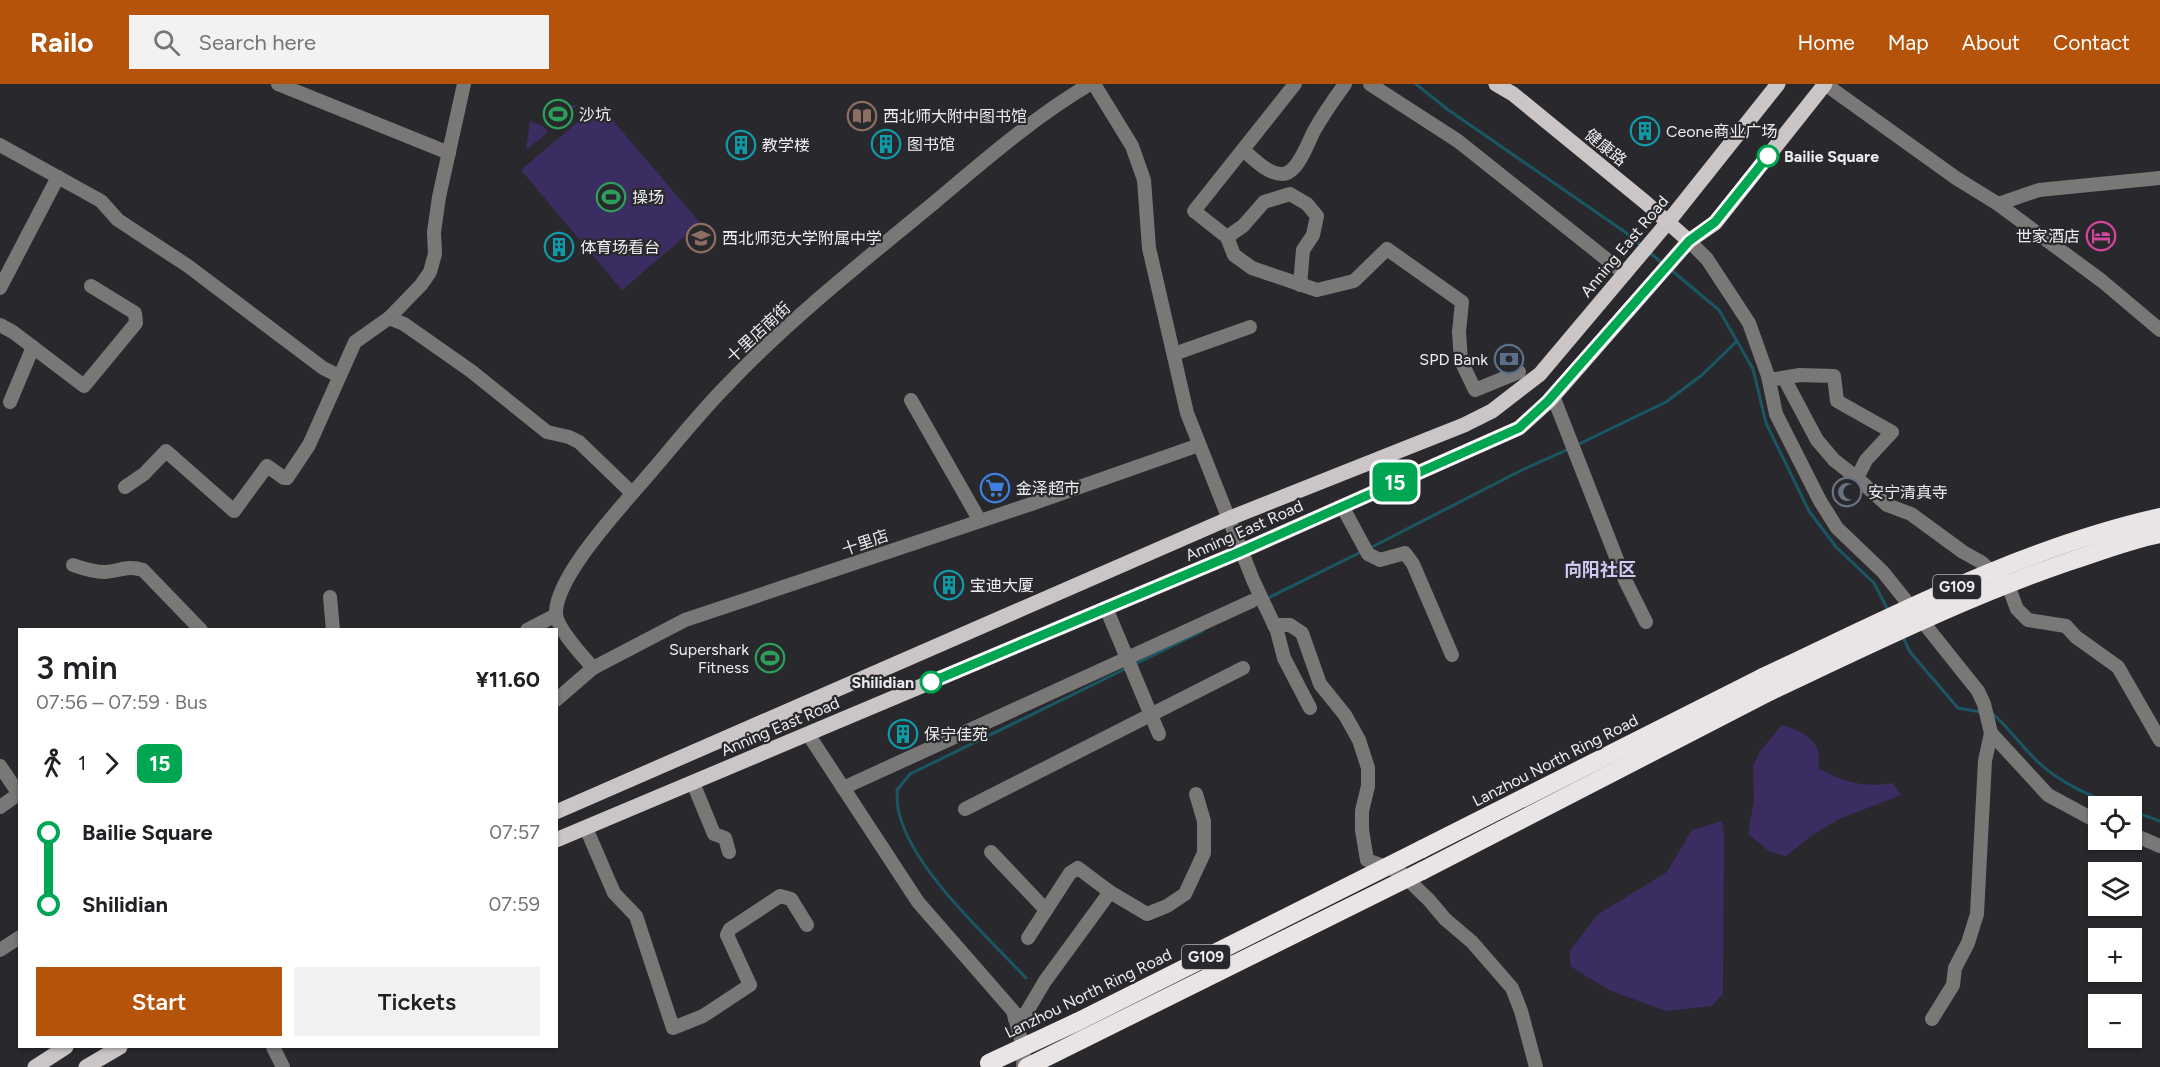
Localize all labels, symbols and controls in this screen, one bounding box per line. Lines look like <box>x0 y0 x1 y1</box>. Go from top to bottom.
search box <box>129 15 549 69</box>
text: Railo <box>30 25 93 59</box>
icon: search <box>150 26 183 59</box>
text: Search here <box>198 29 316 56</box>
text: Home <box>1798 30 1855 55</box>
text: Map <box>1888 30 1929 55</box>
text: About <box>1962 30 2020 55</box>
text: Contact <box>2053 30 2130 55</box>
sports icon: 沙坑 <box>542 98 574 130</box>
library icon: 西北师大附中图书馆 <box>846 100 878 132</box>
place label: 沙坑 <box>579 105 611 124</box>
place label: 西北师大附中图书馆 <box>883 107 1027 126</box>
building icon: Ceone商业广场 <box>1629 115 1661 147</box>
place label: Ceone商业广场 <box>1666 122 1777 141</box>
street label: 健康路 <box>1581 125 1630 170</box>
building icon: 图书馆 <box>870 128 902 160</box>
building icon: 教学楼 <box>725 129 757 161</box>
place label: 图书馆 <box>907 135 955 154</box>
place label: 教学楼 <box>762 136 810 155</box>
marker: Bailie Square <box>1757 145 1779 167</box>
place label: Bailie Square <box>1784 147 1879 166</box>
sports icon: 操场 <box>595 181 627 213</box>
place label: 操场 <box>632 188 664 207</box>
street label: Anning East Road <box>1576 192 1672 301</box>
hotel icon: 世家酒店 <box>2085 220 2117 252</box>
school or university icon: 西北师范大学附属中学 <box>685 222 717 254</box>
place label: 世家酒店 <box>2016 227 2080 246</box>
place label: 西北师范大学附属中学 <box>722 229 882 248</box>
building icon: 体育场看台 <box>543 231 575 263</box>
place label: 体育场看台 <box>580 238 660 257</box>
street label: 十里店南街 <box>723 298 794 367</box>
bank icon: SPD Bank <box>1493 343 1525 375</box>
place label: SPD Bank <box>1419 350 1488 369</box>
line badge: 15 <box>1368 462 1422 502</box>
text: 15 <box>1384 470 1406 495</box>
supermarket icon: 金泽超市 <box>979 472 1011 504</box>
mosque icon: 安宁清真寺 <box>1831 476 1863 508</box>
place label: 金泽超市 <box>1016 479 1080 498</box>
place label: 安宁清真寺 <box>1868 483 1948 502</box>
street label: Anning East Road <box>1183 496 1306 565</box>
street label: 十里店 <box>839 526 891 559</box>
district label: 向阳社区 <box>1564 559 1636 581</box>
building icon: 宝迪大厦 <box>933 569 965 601</box>
road number: G109 <box>1933 575 1981 599</box>
place label: 宝迪大厦 <box>970 576 1034 595</box>
place label: Supershark Fitness <box>669 640 749 677</box>
sports icon: Supershark Fitness <box>754 642 786 674</box>
text: 3 min <box>36 648 118 687</box>
text: ¥11.60 <box>476 666 540 693</box>
marker: Shilidian <box>920 671 942 693</box>
place label: Shilidian <box>852 673 914 692</box>
text: 07:56 – 07:59 · Bus <box>36 690 207 714</box>
street label: Anning East Road <box>718 693 842 760</box>
street label: Lanzhou North Ring Road <box>1469 710 1641 810</box>
building icon: 保宁佳苑 <box>887 718 919 750</box>
place label: 保宁佳苑 <box>924 725 988 744</box>
icon: walk <box>36 747 69 780</box>
icon: forward <box>95 747 128 780</box>
text: 1 <box>78 751 86 775</box>
text: 15 <box>149 751 170 776</box>
map controls <box>2088 796 2142 1048</box>
button: locate <box>2088 796 2142 850</box>
text: Bailie Square <box>82 819 213 846</box>
text: 07:57 <box>489 820 540 844</box>
button: layers <box>2088 862 2142 916</box>
text: Shilidian <box>82 891 168 918</box>
text: 07:59 <box>489 892 540 916</box>
button: + <box>2088 928 2142 982</box>
street label: Lanzhou North Ring Road <box>1002 945 1175 1042</box>
road number: G109 <box>1182 945 1230 969</box>
button: Start <box>36 967 282 1036</box>
button: Tickets <box>294 967 540 1036</box>
button: − <box>2088 994 2142 1048</box>

